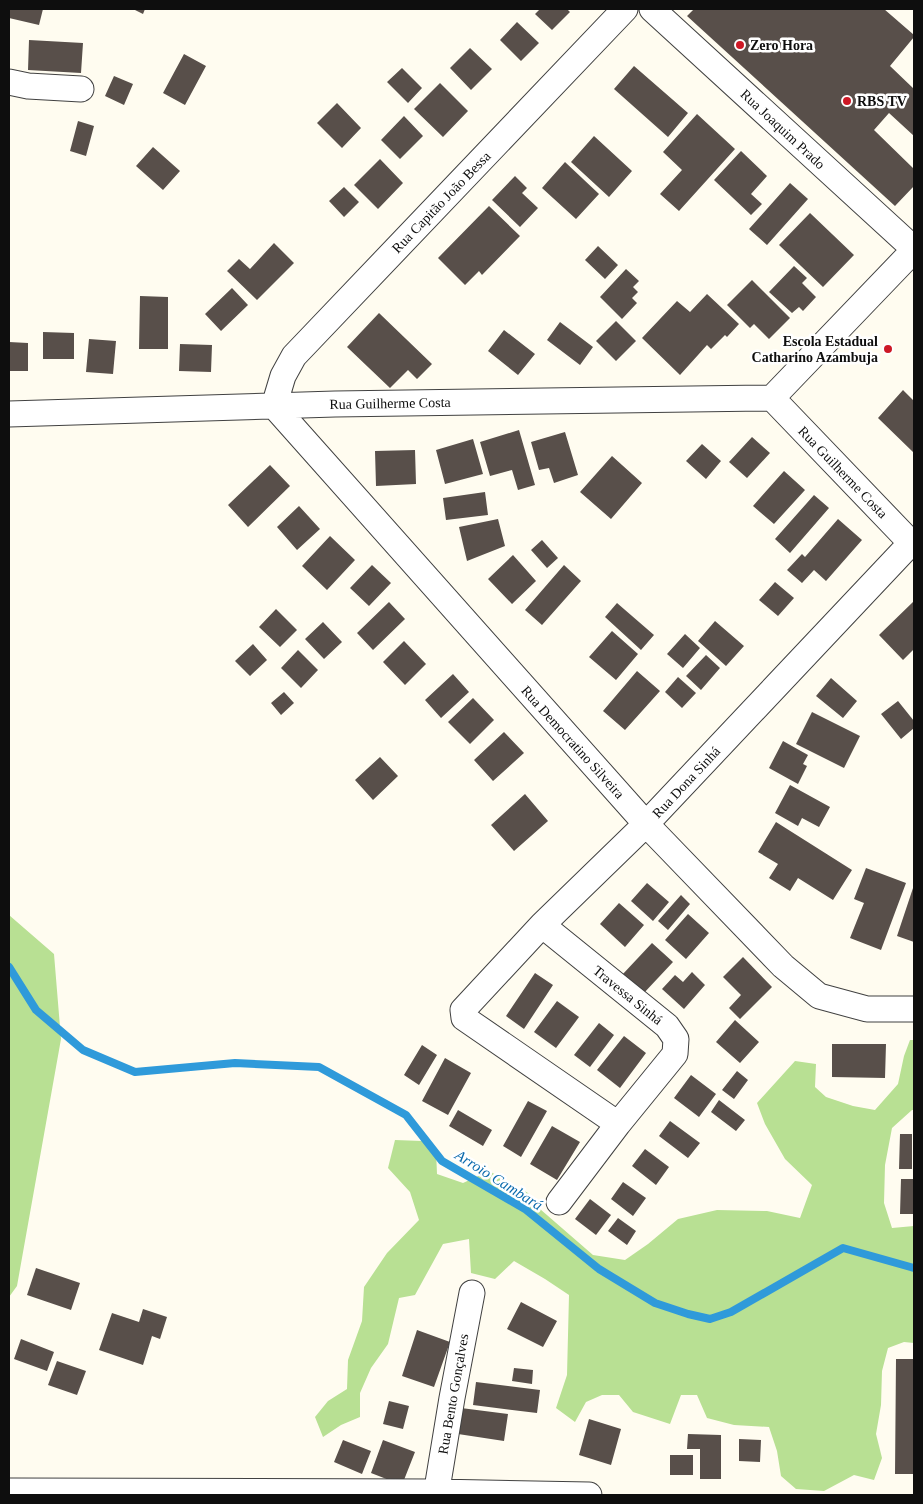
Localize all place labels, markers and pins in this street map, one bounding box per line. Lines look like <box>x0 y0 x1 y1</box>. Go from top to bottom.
place label: Zero Hora <box>750 38 813 53</box>
marker: Zero Hora <box>734 39 746 51</box>
place label: RBS TV <box>857 94 907 109</box>
marker: RBS TV <box>841 95 853 107</box>
place label: Escola Estadual Catharino Azambuja <box>752 334 878 365</box>
marker: Escola Estadual Catharino Azambuja <box>882 343 894 355</box>

